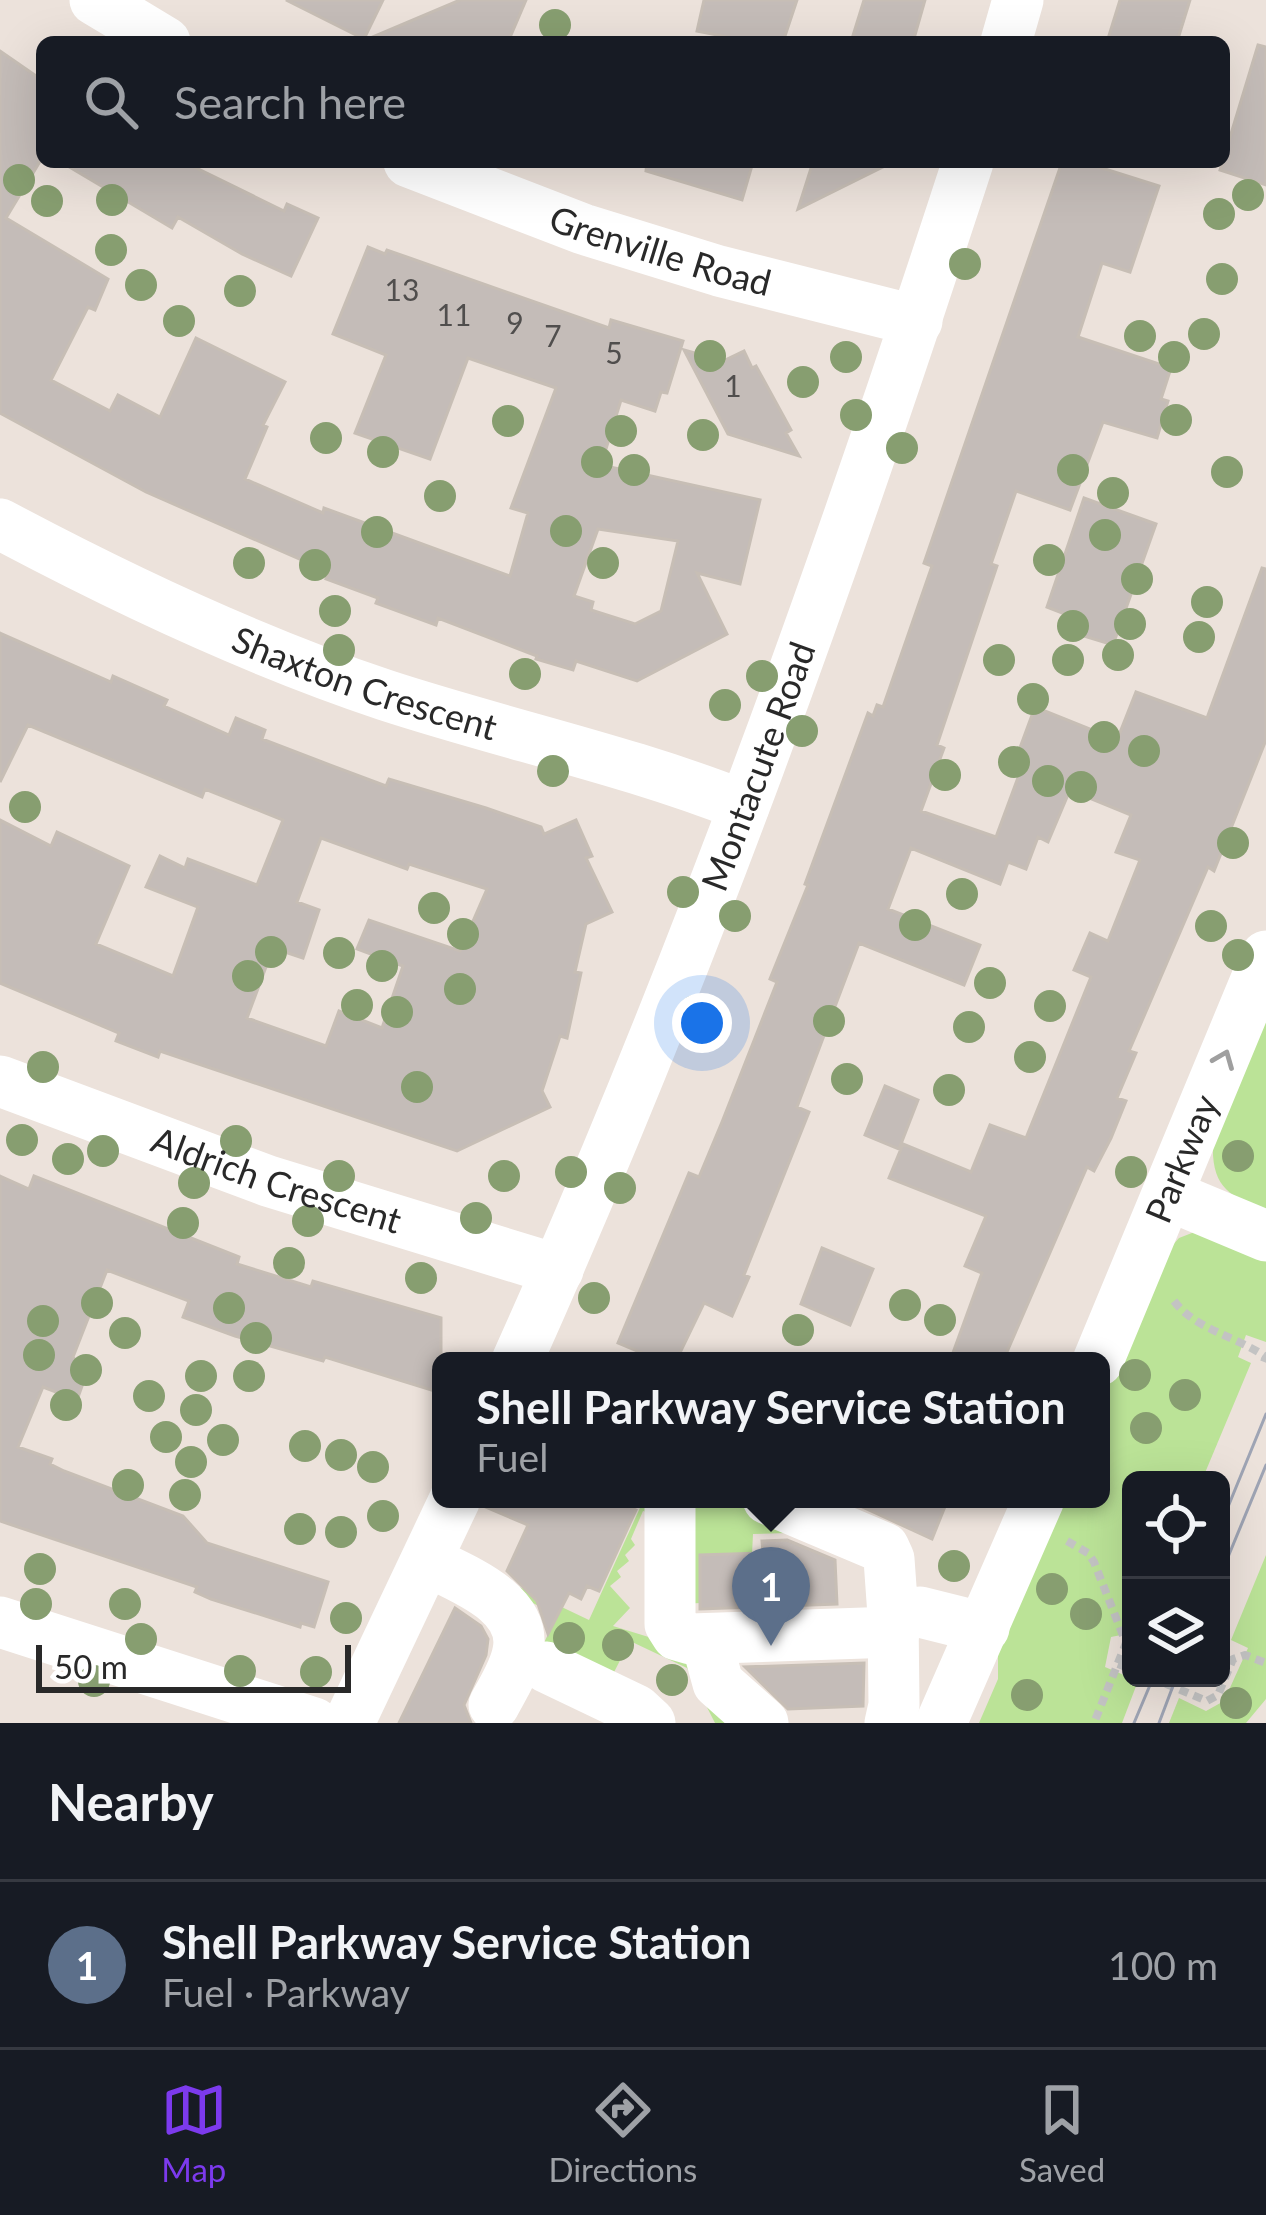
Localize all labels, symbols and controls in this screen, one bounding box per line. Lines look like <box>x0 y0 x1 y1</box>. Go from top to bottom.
search box <box>36 36 1230 168</box>
icon: search <box>78 69 144 135</box>
text: Search here <box>174 75 406 129</box>
street label: Grenville Road <box>544 195 776 304</box>
house number: 13 <box>385 271 419 307</box>
house number: 11 <box>437 296 471 332</box>
house number: 9 <box>506 304 524 340</box>
house number: 7 <box>544 317 562 353</box>
house number: 5 <box>605 334 623 370</box>
house number: 1 <box>724 367 742 403</box>
street label: Shaxton Crescent <box>226 616 502 749</box>
street label: Montacute Road <box>691 636 824 897</box>
your location <box>672 993 732 1053</box>
one-way arrow <box>1210 1050 1234 1071</box>
street label: Parkway <box>1135 1087 1227 1229</box>
street label: Aldrich Crescent <box>146 1117 407 1242</box>
popup <box>432 1352 1110 1508</box>
text: Shell Parkway Service Station <box>476 1380 1066 1434</box>
text: Fuel <box>476 1434 548 1480</box>
map controls <box>1122 1471 1230 1687</box>
button: locate <box>1122 1471 1230 1579</box>
pin: 1 <box>732 1547 810 1646</box>
button: layers <box>1122 1579 1230 1687</box>
scale bar <box>36 1639 351 1692</box>
text: 50 m <box>54 1646 128 1686</box>
text: Nearby <box>48 1771 214 1832</box>
text: Shell Parkway Service Station <box>162 1915 751 1969</box>
text: 1 <box>76 1942 98 1988</box>
text: 100 m <box>1108 1942 1218 1988</box>
text: Fuel · Parkway <box>162 1969 410 2015</box>
tab: Map <box>161 2077 227 2189</box>
tab: Directions <box>548 2077 697 2189</box>
tab: Saved <box>1019 2077 1105 2189</box>

